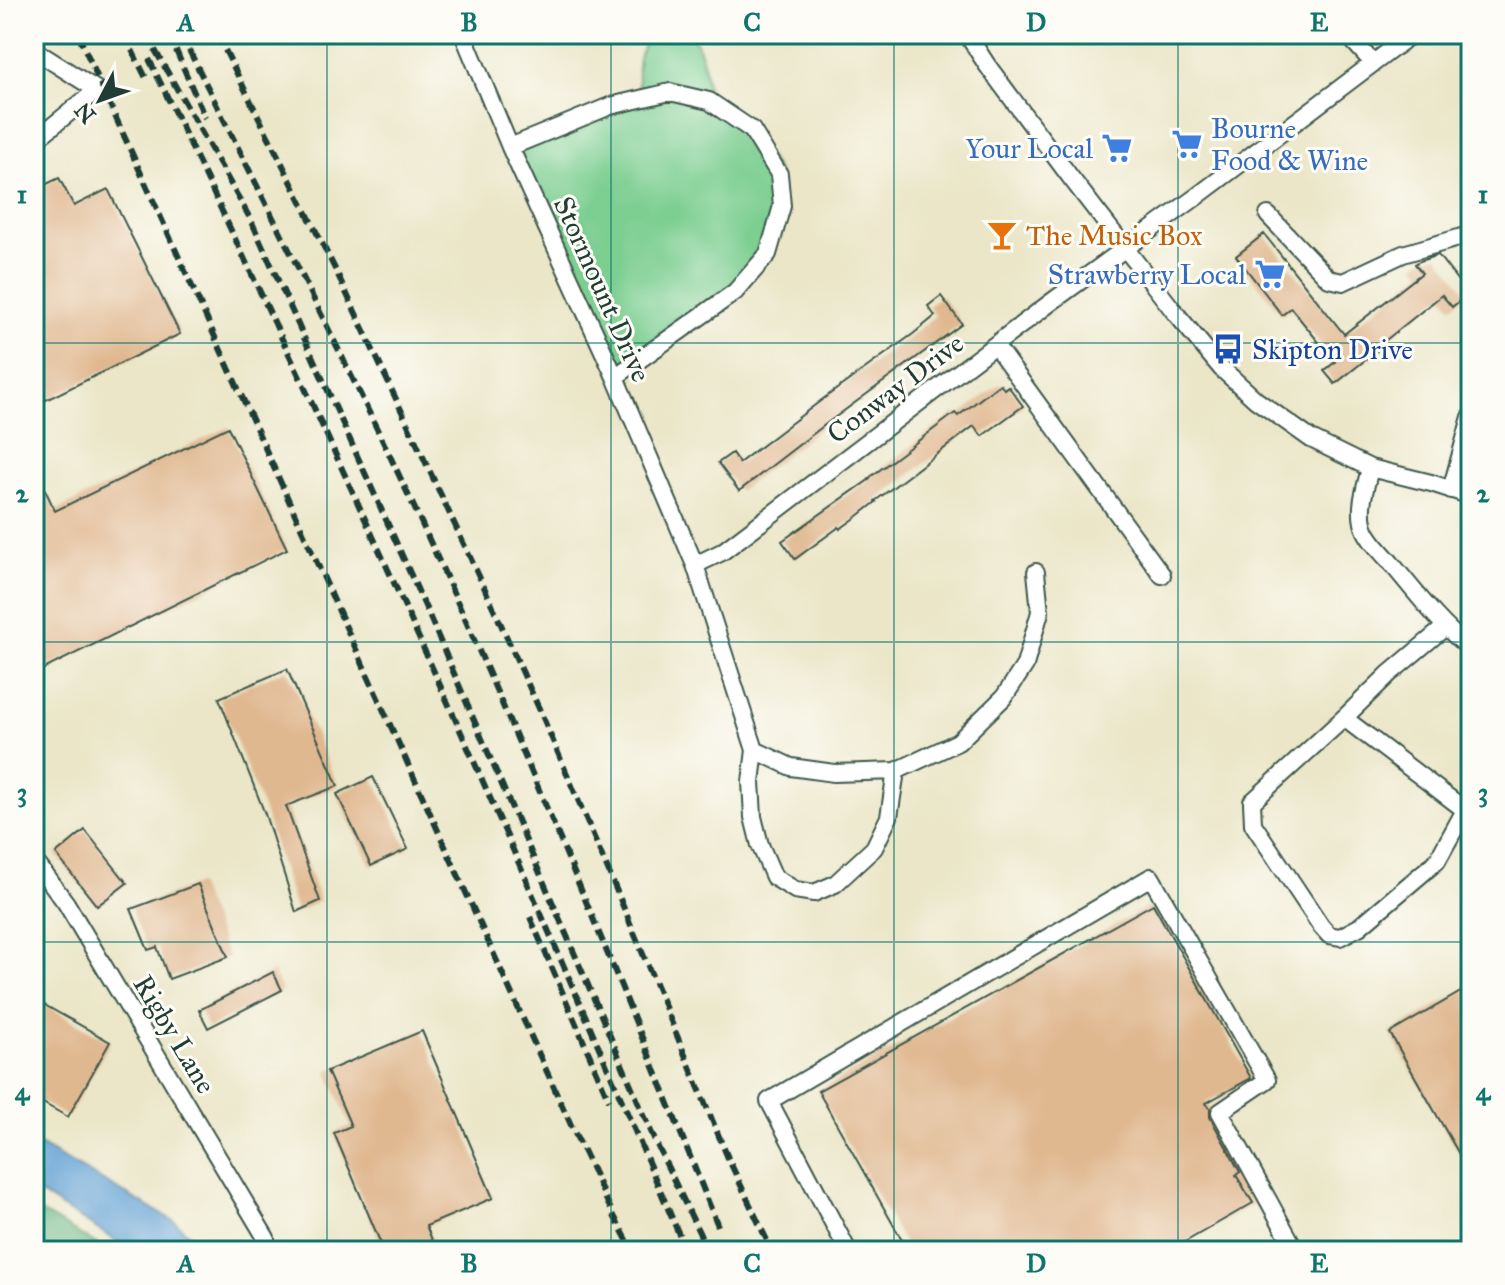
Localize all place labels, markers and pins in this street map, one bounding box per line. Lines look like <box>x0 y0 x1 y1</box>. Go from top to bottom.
place label: Bourne Food & Wine <box>1211 111 1368 178</box>
supermarket icon: Bourne Food & Wine <box>1170 127 1204 161</box>
place label: Your Local <box>965 131 1093 166</box>
supermarket icon: Your Local <box>1100 131 1134 165</box>
bar icon: The Music Box <box>985 218 1019 252</box>
place label: The Music Box <box>1026 218 1203 253</box>
place label: Strawberry Local <box>1048 257 1246 292</box>
supermarket icon: Strawberry Local <box>1253 257 1287 291</box>
bus stop icon: Skipton Drive <box>1211 332 1245 366</box>
place label: Skipton Drive <box>1252 332 1413 367</box>

